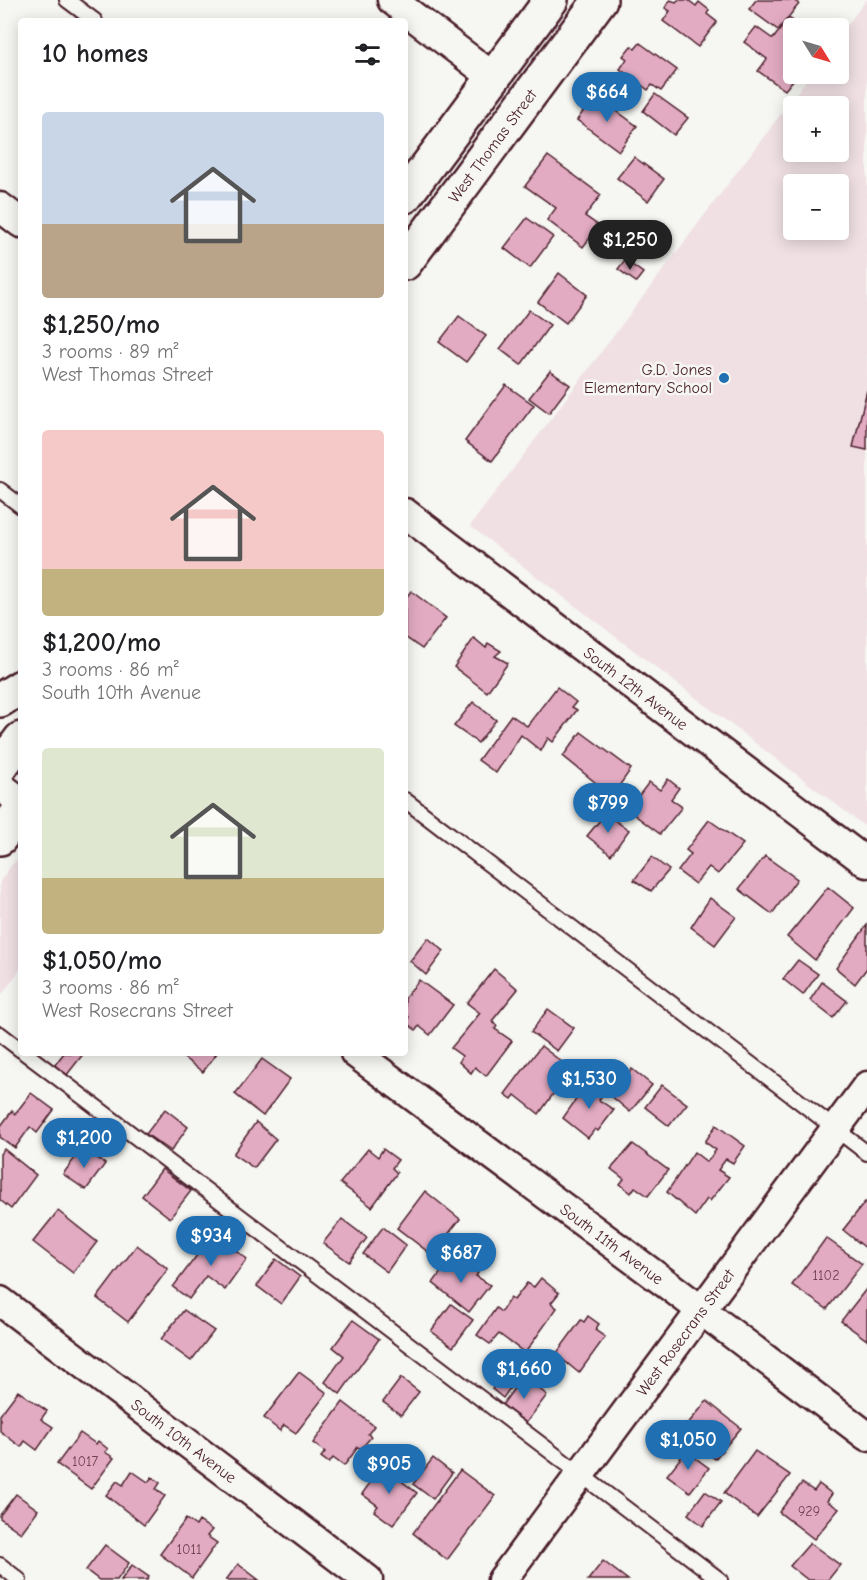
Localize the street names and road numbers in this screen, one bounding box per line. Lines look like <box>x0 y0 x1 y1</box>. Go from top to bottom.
street label: West Thomas Street <box>445 86 541 206</box>
street label: South 12th Avenue <box>580 644 691 734</box>
street label: South 11th Avenue <box>556 1200 667 1289</box>
street label: West Rosecrans Street <box>633 1266 739 1400</box>
street label: South 10th Avenue <box>127 1396 240 1487</box>

